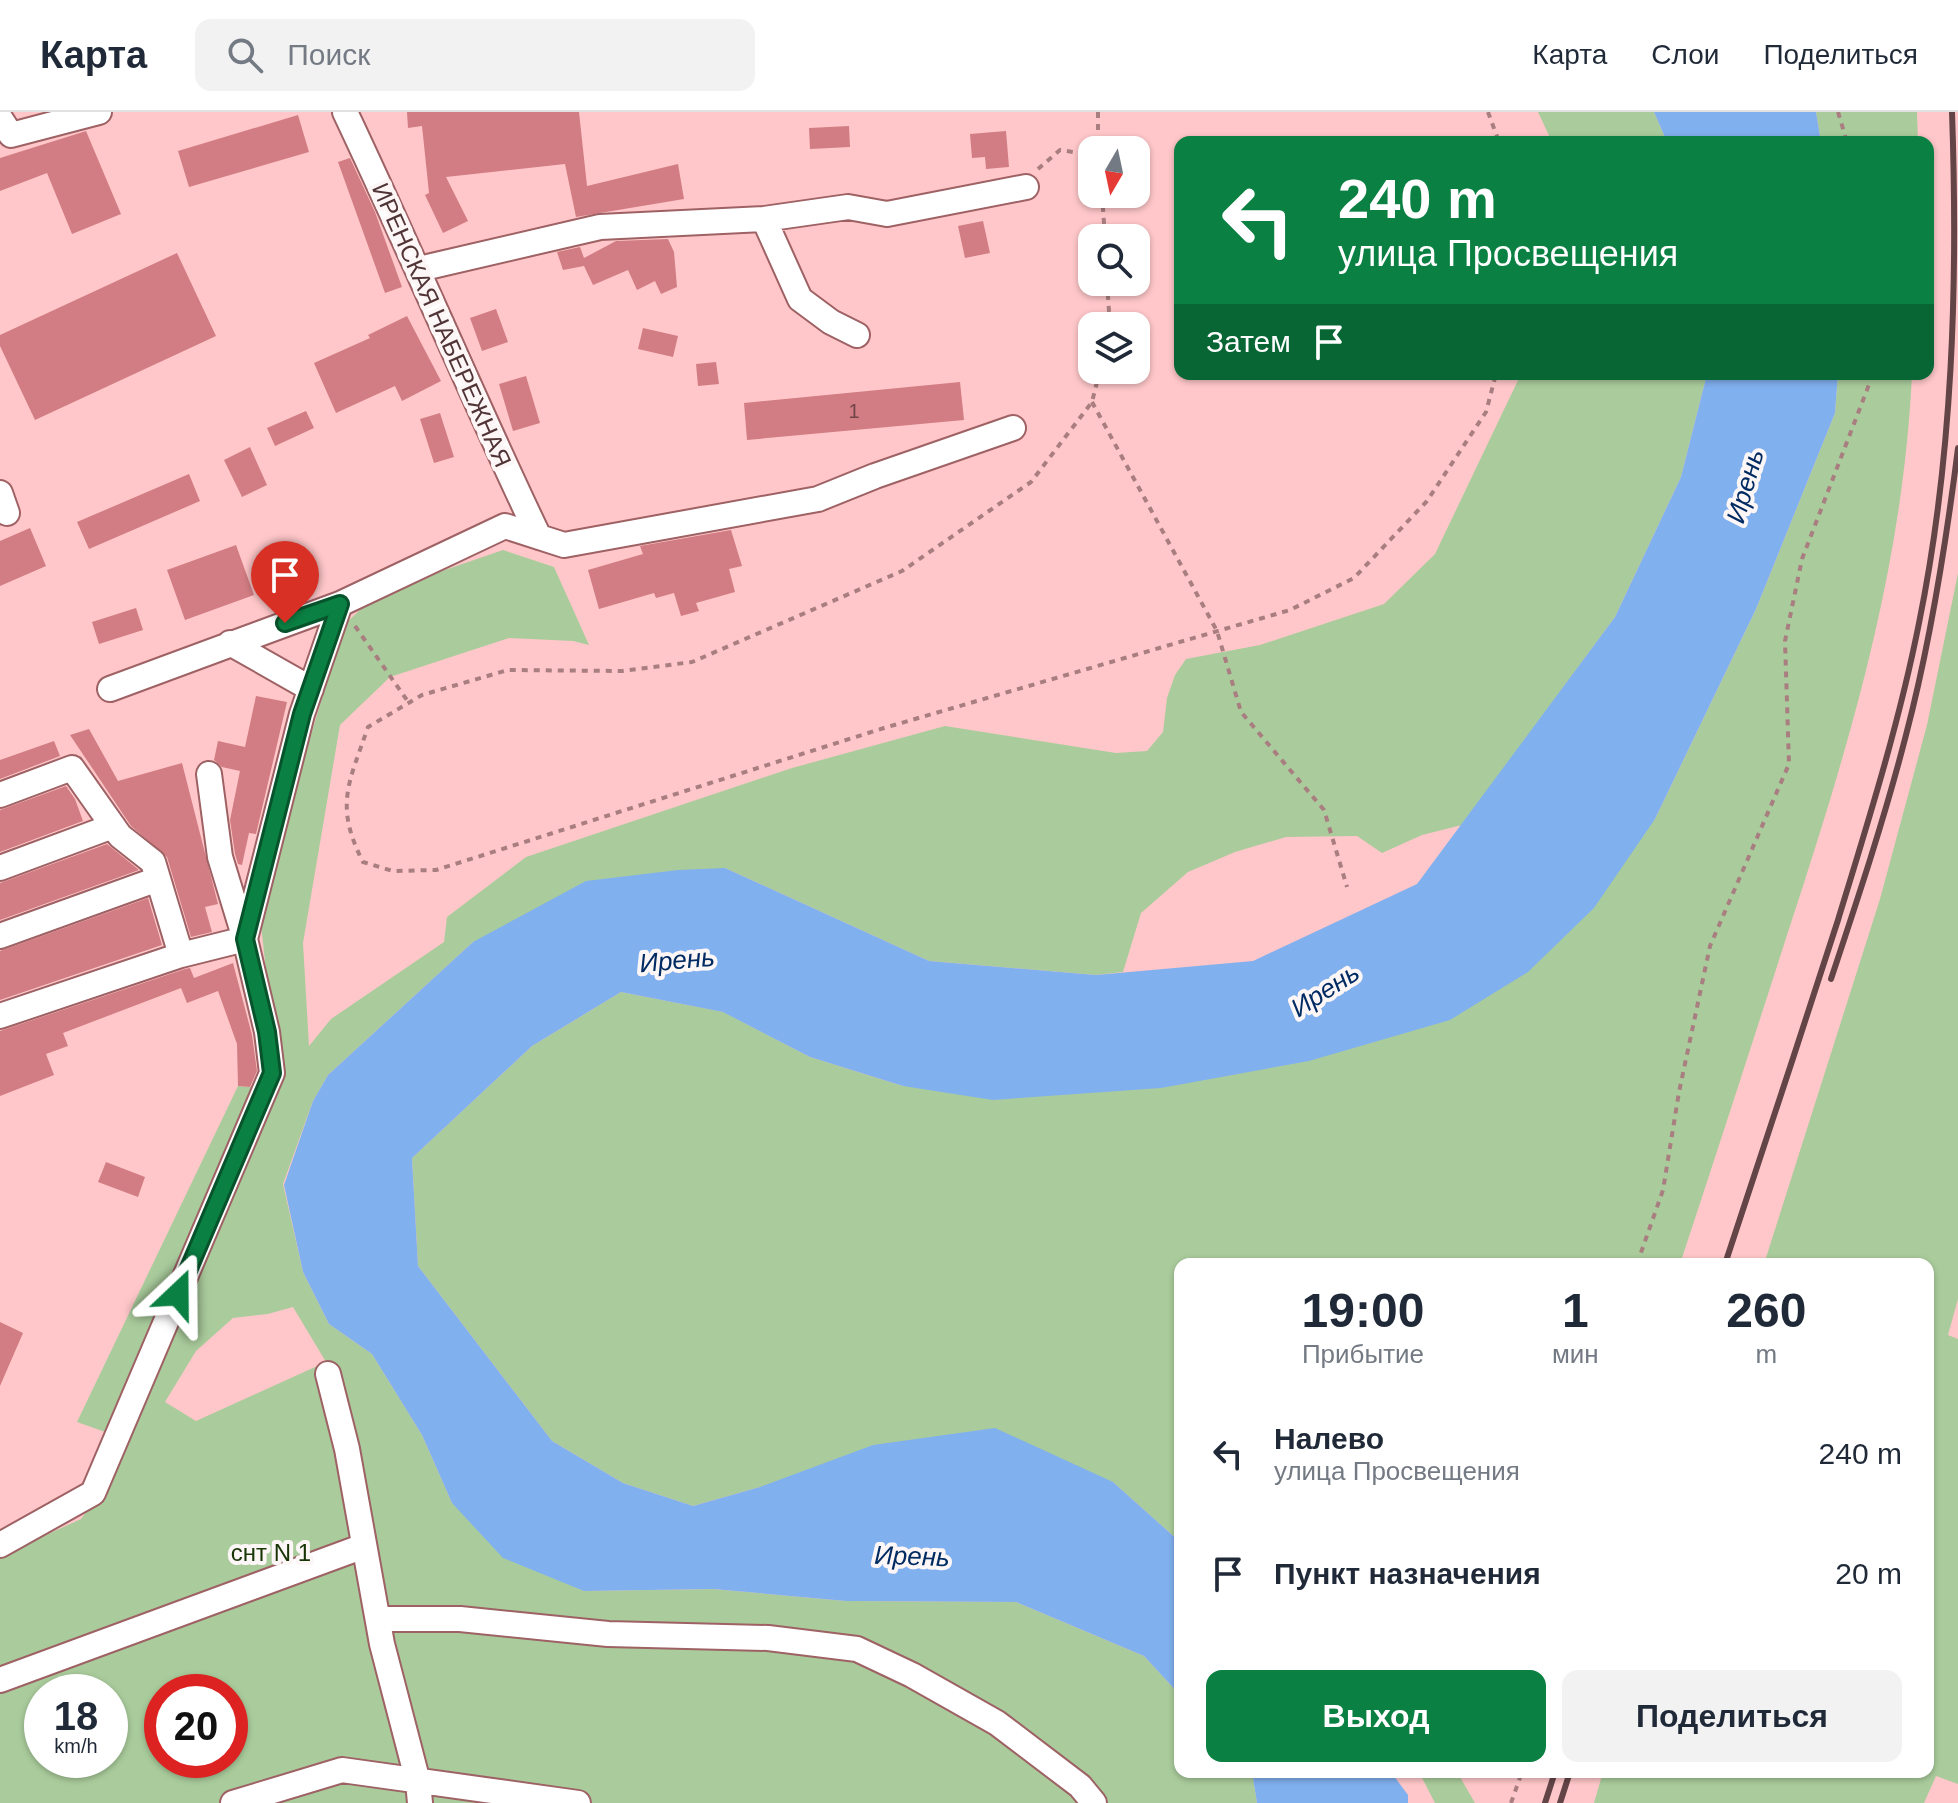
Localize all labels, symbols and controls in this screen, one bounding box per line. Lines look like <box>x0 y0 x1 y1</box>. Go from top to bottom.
search box <box>195 19 755 91</box>
icon: search <box>223 33 267 77</box>
text: Карта <box>40 34 147 76</box>
text: Поиск <box>287 38 370 71</box>
text: Карта <box>1532 39 1607 70</box>
text: Слои <box>1651 39 1719 70</box>
text: Поделиться <box>1763 39 1918 70</box>
north arrow <box>1078 136 1150 208</box>
map controls <box>1078 136 1150 384</box>
text: 240 m <box>1338 167 1497 230</box>
icon: left <box>1206 168 1310 272</box>
street label: ИРЕНСКАЯ НАБЕРЕЖНАЯ <box>367 179 517 471</box>
button: search <box>1078 224 1150 296</box>
text: улица Просвещения <box>1338 233 1678 274</box>
button: layers <box>1078 312 1150 384</box>
icon: arrive <box>1307 320 1351 364</box>
text: Затем <box>1206 325 1291 358</box>
house number: 1 <box>848 400 860 422</box>
water label: Ирень <box>1720 446 1770 526</box>
pin <box>251 541 319 623</box>
icon: arrive <box>263 553 307 597</box>
water label: Ирень <box>638 942 716 978</box>
water label: Ирень <box>1285 957 1365 1023</box>
position arrow <box>136 1252 220 1336</box>
text: 19:00 <box>1302 1284 1424 1337</box>
text: 1 <box>1562 1284 1589 1337</box>
text: 260 <box>1726 1284 1806 1337</box>
text: Прибытие <box>1302 1339 1424 1369</box>
text: мин <box>1552 1339 1599 1369</box>
text: m <box>1756 1339 1777 1369</box>
text: Налево <box>1274 1422 1384 1455</box>
icon: left <box>1206 1432 1250 1476</box>
text: 240 m <box>1819 1437 1902 1470</box>
text: улица Просвещения <box>1274 1456 1520 1486</box>
park label: снт N 1 <box>231 1539 311 1566</box>
water label: Ирень <box>874 1540 950 1572</box>
icon: arrive <box>1206 1552 1250 1596</box>
text: Пункт назначения <box>1274 1557 1541 1590</box>
text: 20 m <box>1835 1557 1902 1590</box>
button: Выход <box>1206 1670 1546 1762</box>
button: Поделиться <box>1562 1670 1902 1762</box>
speed limit sign: 20 <box>144 1674 248 1778</box>
text: 18 <box>54 1694 98 1738</box>
text: km/h <box>54 1735 98 1757</box>

